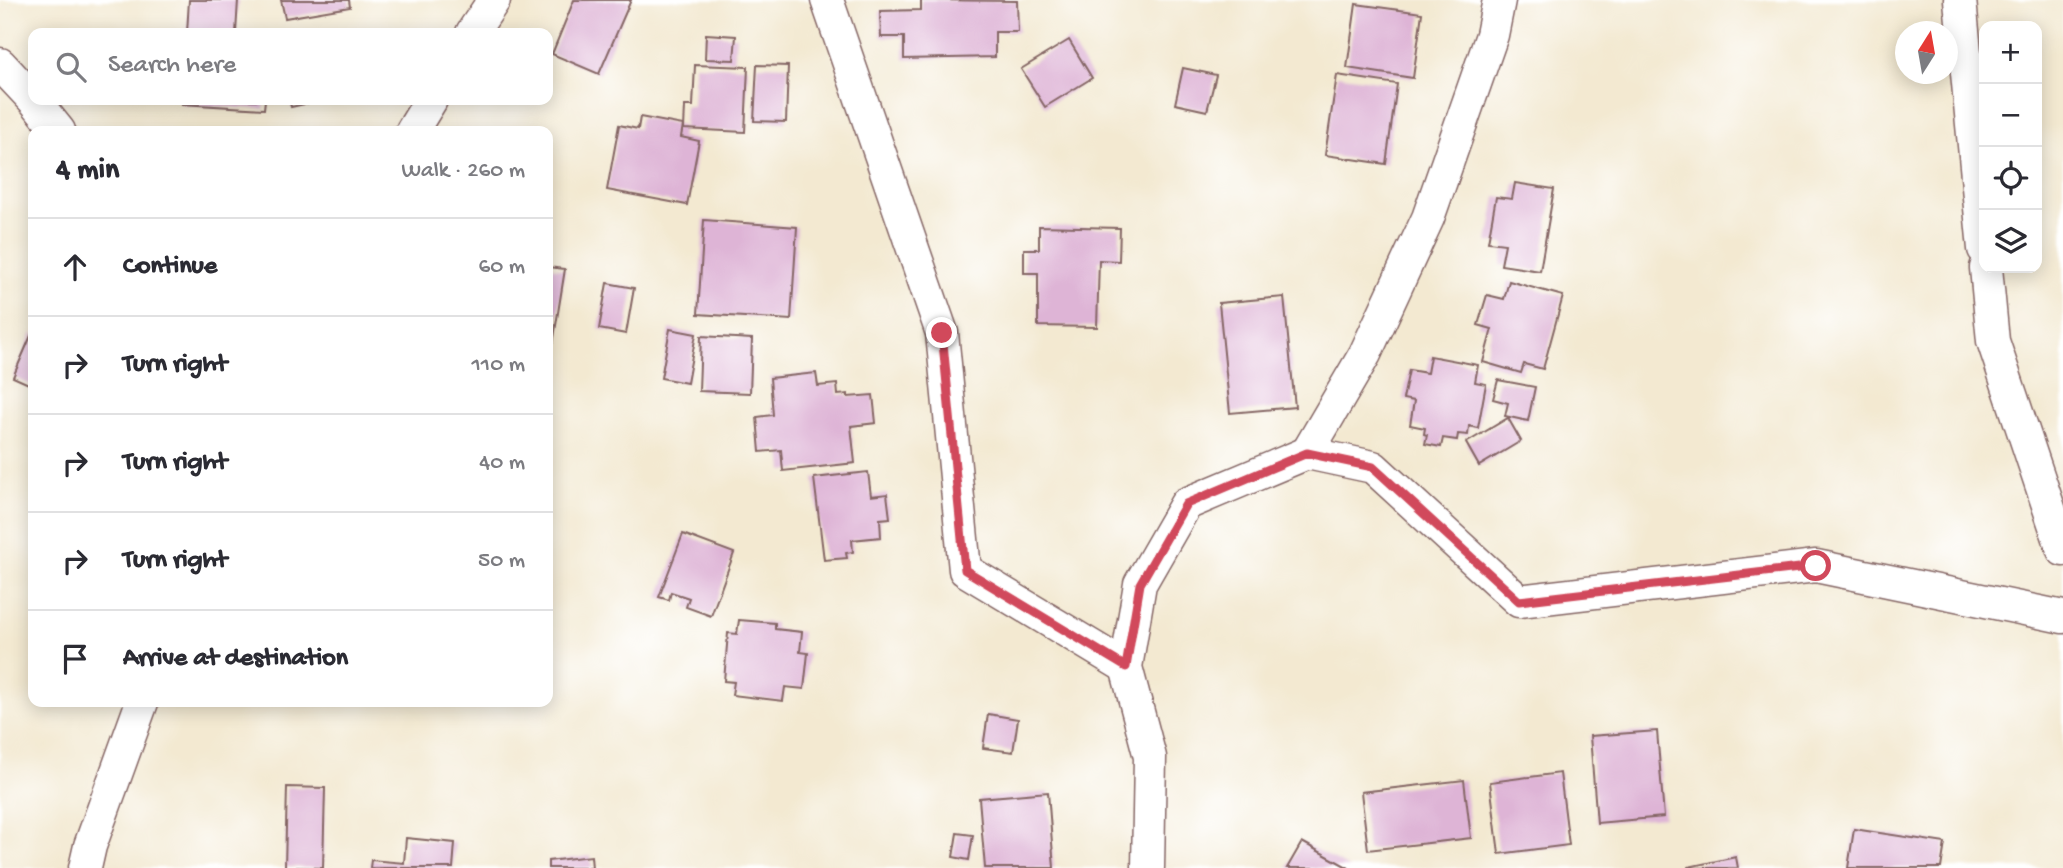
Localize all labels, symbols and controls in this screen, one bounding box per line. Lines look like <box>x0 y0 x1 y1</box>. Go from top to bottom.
north arrow <box>1895 21 1958 84</box>
map controls <box>1979 21 2042 273</box>
button: + <box>1979 21 2042 84</box>
search box <box>28 28 553 105</box>
icon: search <box>52 48 90 86</box>
text: Search here <box>108 51 236 82</box>
button: − <box>1979 84 2042 147</box>
button: locate <box>1979 147 2042 210</box>
text: 4 min <box>56 154 119 189</box>
text: Walk · 260 m <box>401 158 525 185</box>
button: layers <box>1979 210 2042 273</box>
icon: ahead <box>56 248 94 286</box>
text: Continue <box>123 252 217 283</box>
text: 60 m <box>479 254 525 281</box>
route end <box>926 317 957 348</box>
icon: right <box>56 346 94 384</box>
text: Turn right <box>123 350 227 381</box>
text: 110 m <box>472 352 525 379</box>
icon: right <box>56 444 94 482</box>
text: Turn right <box>123 448 227 479</box>
text: 40 m <box>479 450 525 477</box>
icon: right <box>56 542 94 580</box>
text: Turn right <box>123 546 227 577</box>
text: 50 m <box>478 548 525 575</box>
route start <box>1800 550 1831 581</box>
icon: arrive <box>56 640 94 678</box>
text: Arrive at destination <box>123 644 348 675</box>

